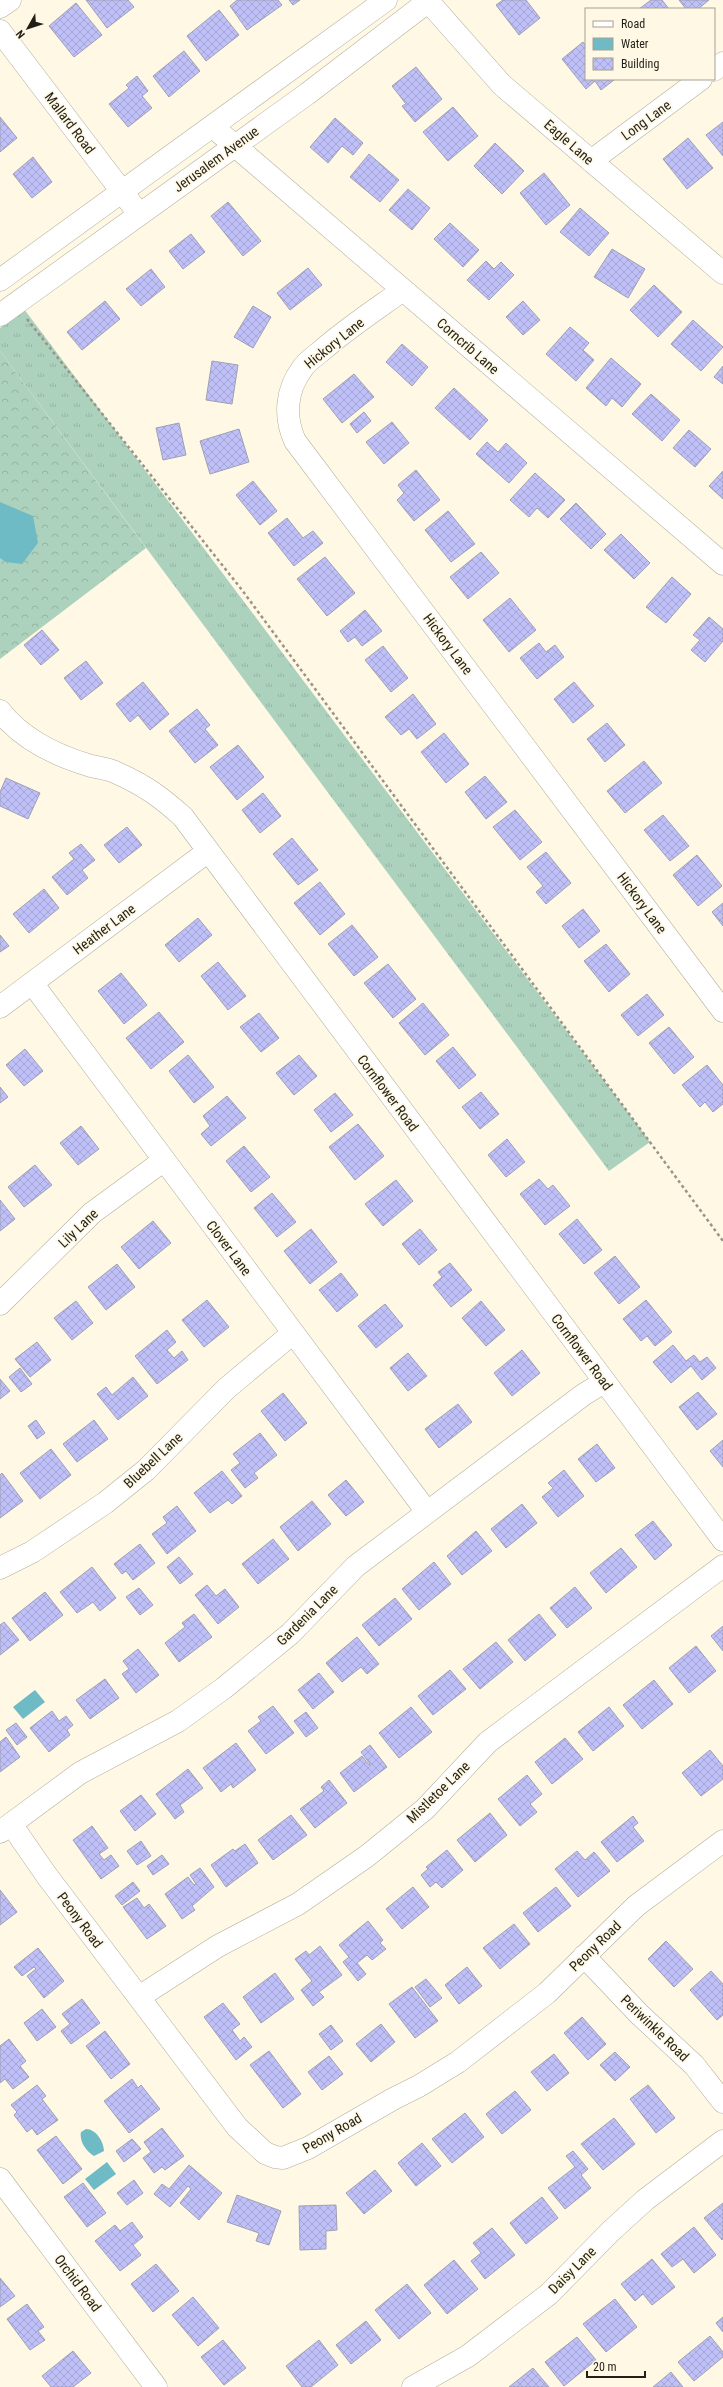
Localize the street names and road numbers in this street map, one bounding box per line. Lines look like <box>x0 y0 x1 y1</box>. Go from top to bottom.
street label: Mallard Road <box>42 89 98 157</box>
street label: Long Lane <box>618 96 674 143</box>
street label: Eagle Lane <box>541 116 597 168</box>
street label: Jerusalem Avenue <box>170 123 262 195</box>
street label: Hickory Lane <box>301 314 367 372</box>
street label: Corncrib Lane <box>434 315 503 378</box>
street label: Hickory Lane <box>420 610 476 678</box>
street label: Hickory Lane <box>614 869 670 937</box>
street label: Heather Lane <box>70 900 139 958</box>
street label: Cornflower Road <box>354 1052 422 1134</box>
street label: Lily Lane <box>55 1205 101 1251</box>
street label: Clover Lane <box>203 1217 255 1279</box>
street label: Cornflower Road <box>548 1311 616 1393</box>
street label: Bluebell Lane <box>120 1429 186 1491</box>
street label: Gardenia Lane <box>273 1581 341 1649</box>
street label: Mistletoe Lane <box>403 1758 473 1826</box>
street label: Peony Road <box>54 1889 106 1951</box>
street label: Peony Road <box>566 1918 624 1974</box>
street label: Periwinkle Road <box>618 1992 692 2064</box>
street label: Peony Road <box>300 2110 364 2156</box>
street label: Daisy Lane <box>545 2243 599 2297</box>
street label: Orchid Road <box>51 2251 105 2315</box>

